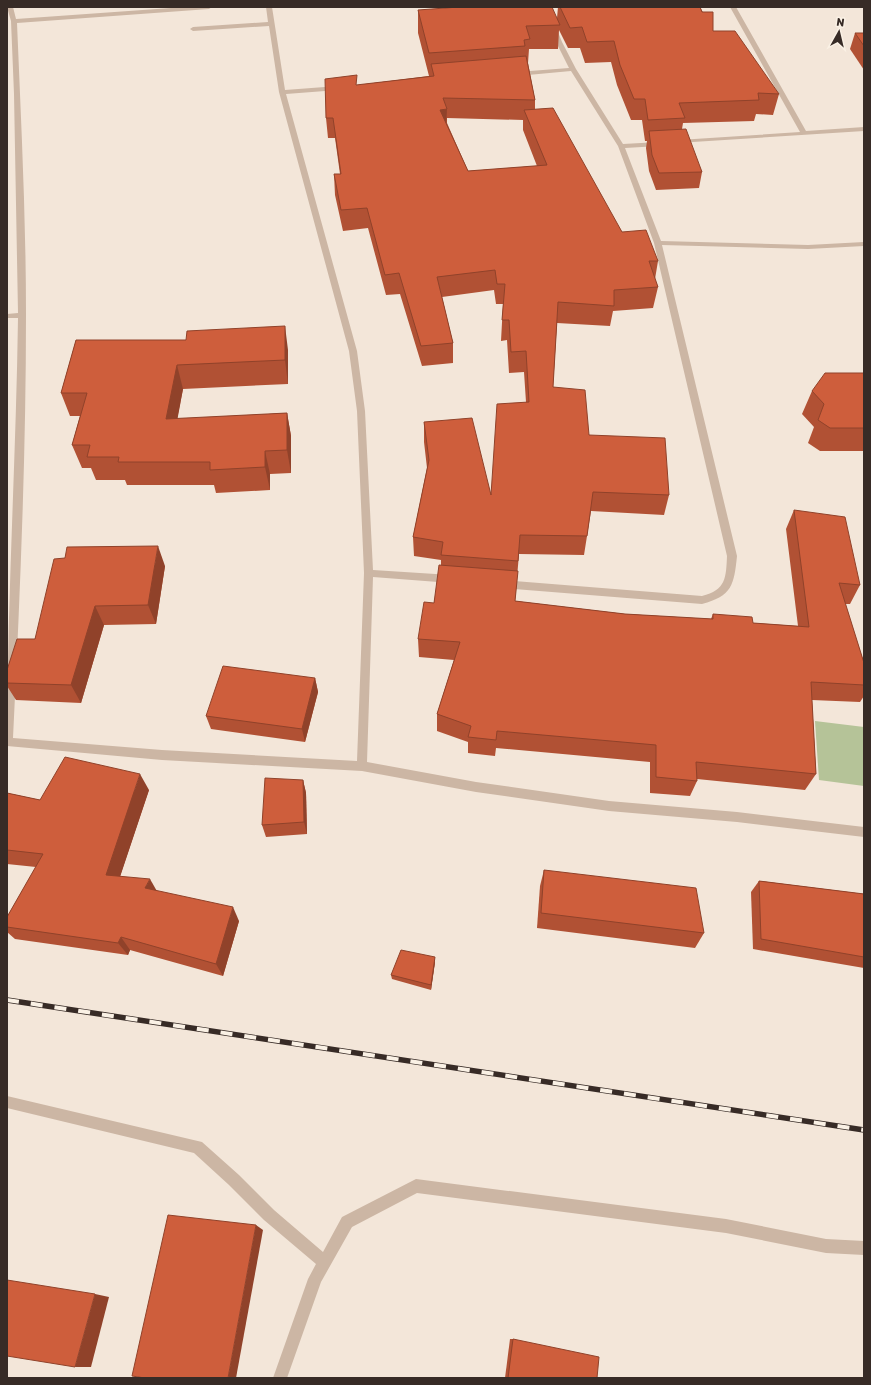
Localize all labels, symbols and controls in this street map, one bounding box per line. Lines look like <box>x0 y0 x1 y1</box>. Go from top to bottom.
north arrow <box>819 12 859 52</box>
text: N <box>835 16 845 30</box>

